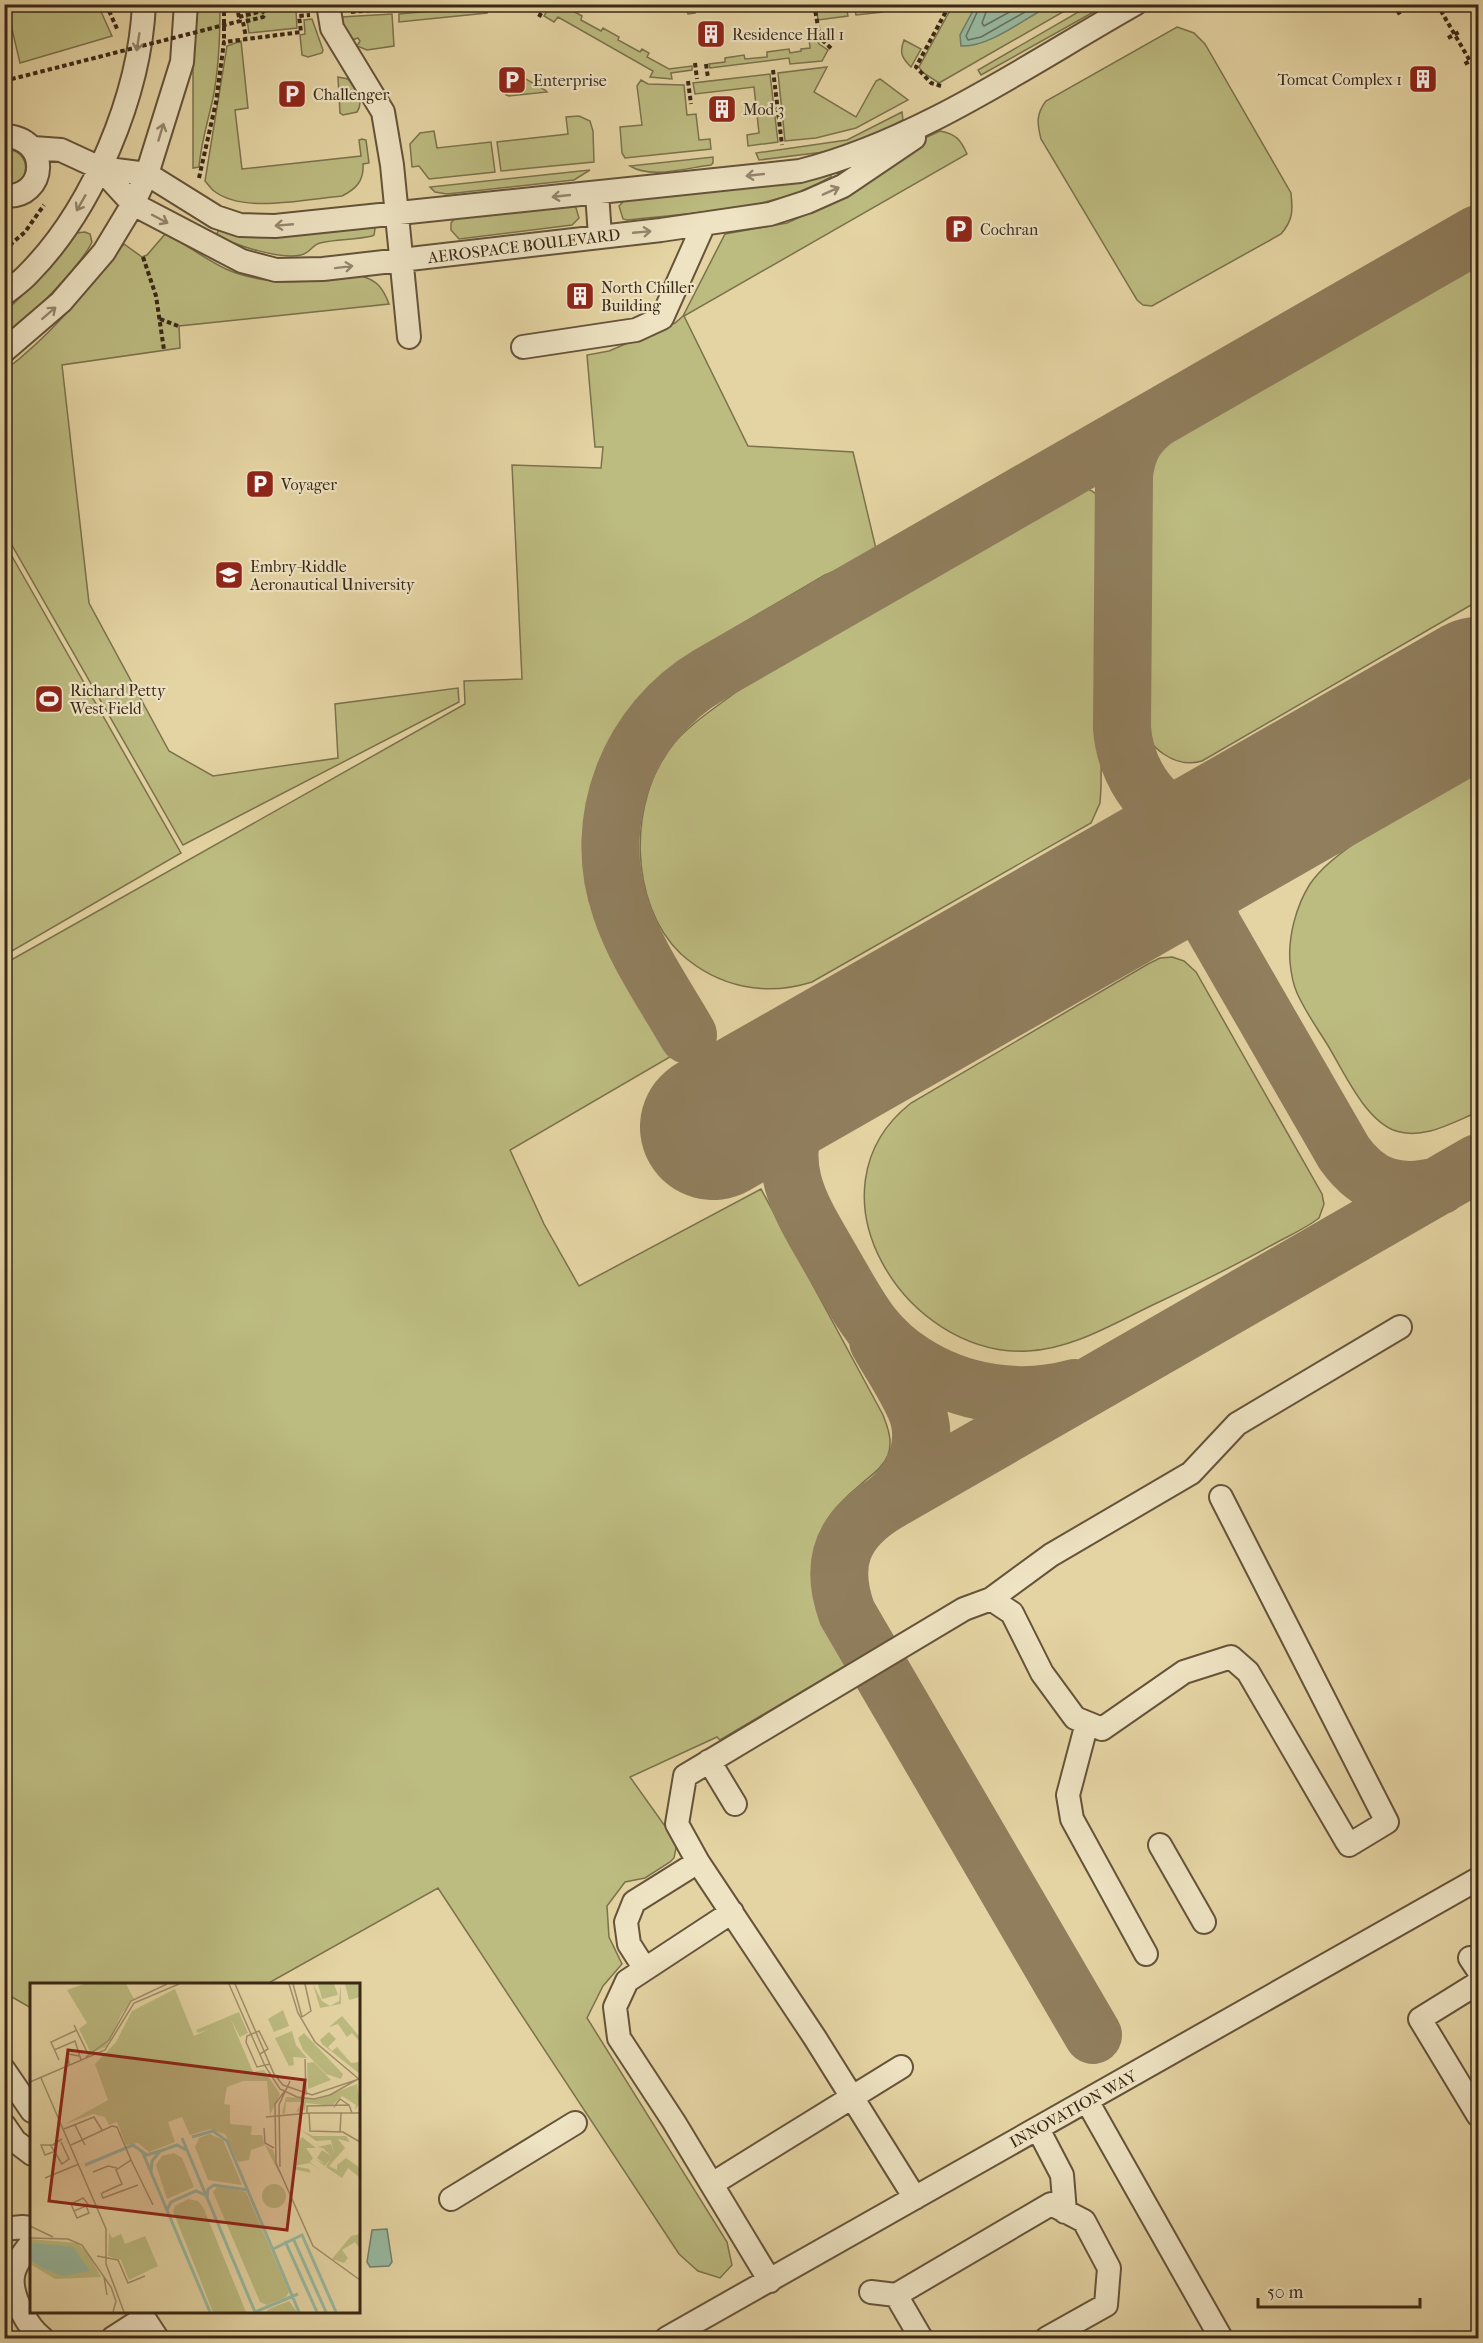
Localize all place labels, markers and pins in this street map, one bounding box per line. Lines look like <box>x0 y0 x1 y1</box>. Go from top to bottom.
building icon: Residence Hall 1 <box>695 18 727 50</box>
place label: Residence Hall 1 <box>732 25 844 44</box>
building icon: Tomcat Complex 1 <box>1407 63 1439 95</box>
parking icon: Enterprise <box>496 64 528 96</box>
place label: Tomcat Complex 1 <box>1278 70 1402 89</box>
place label: Enterprise <box>533 71 607 90</box>
parking icon: Challenger <box>276 78 308 110</box>
place label: Challenger <box>313 85 390 104</box>
building icon: Mod 3 <box>706 93 738 125</box>
place label: Mod 3 <box>743 100 784 119</box>
parking icon: Cochran <box>943 213 975 245</box>
place label: Cochran <box>980 220 1039 239</box>
place label: North Chiller Building <box>601 278 694 315</box>
building icon: North Chiller Building <box>564 280 596 312</box>
parking icon: Voyager <box>244 468 276 500</box>
place label: Voyager <box>280 475 337 494</box>
place label: Embry-Riddle Aeronautical University <box>249 557 415 594</box>
school or university icon: Embry-Riddle Aeronautical University <box>213 559 245 591</box>
place label: Richard Petty West Field <box>69 681 166 718</box>
sports icon: Richard Petty West Field <box>33 683 65 715</box>

